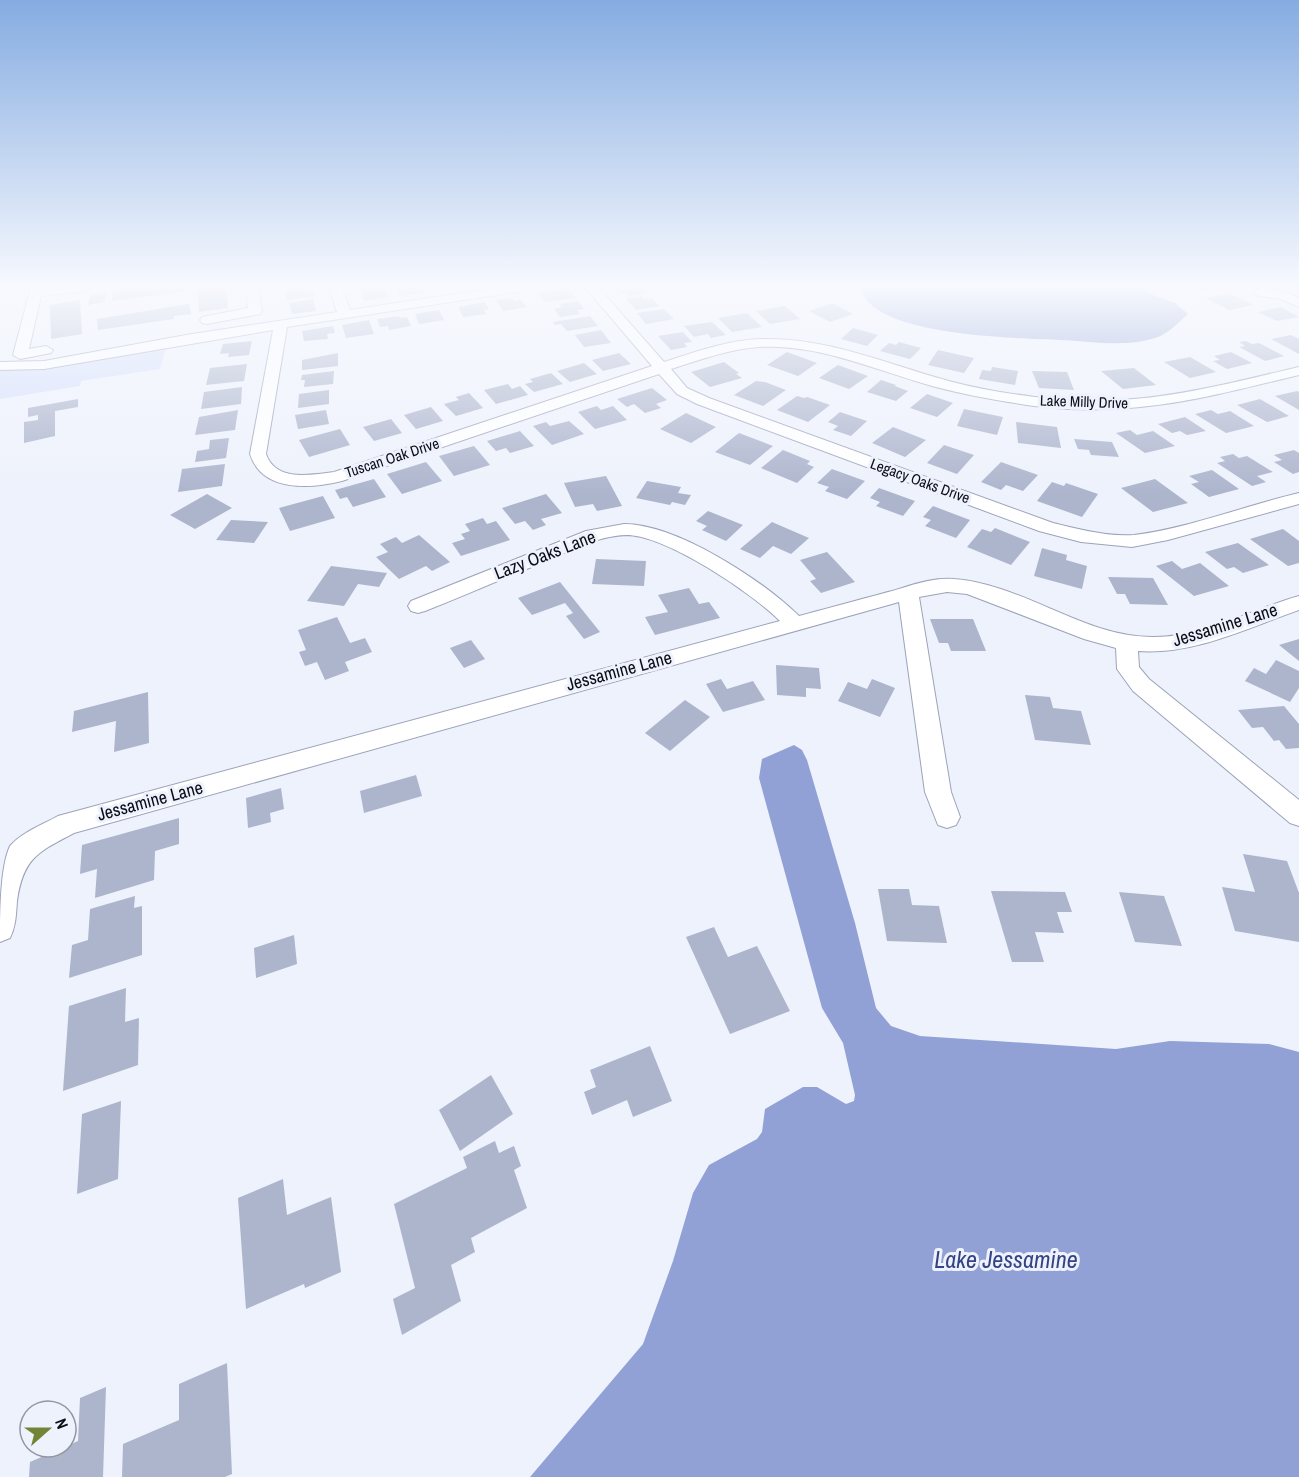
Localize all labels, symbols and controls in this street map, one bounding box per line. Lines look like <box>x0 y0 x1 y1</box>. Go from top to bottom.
street label: Lake Milly Drive <box>1040 389 1129 414</box>
street label: Tuscan Oak Drive <box>342 432 442 483</box>
street label: Legacy Oaks Drive <box>867 453 973 508</box>
street label: Lazy Oaks Lane <box>491 524 599 585</box>
street label: Jessamine Lane <box>1169 597 1280 652</box>
street label: Jessamine Lane <box>563 644 674 697</box>
street label: Jessamine Lane <box>94 774 205 827</box>
water label: Lake Jessamine <box>934 1243 1078 1275</box>
north arrow <box>18 1399 78 1459</box>
text: N <box>50 1415 74 1432</box>

